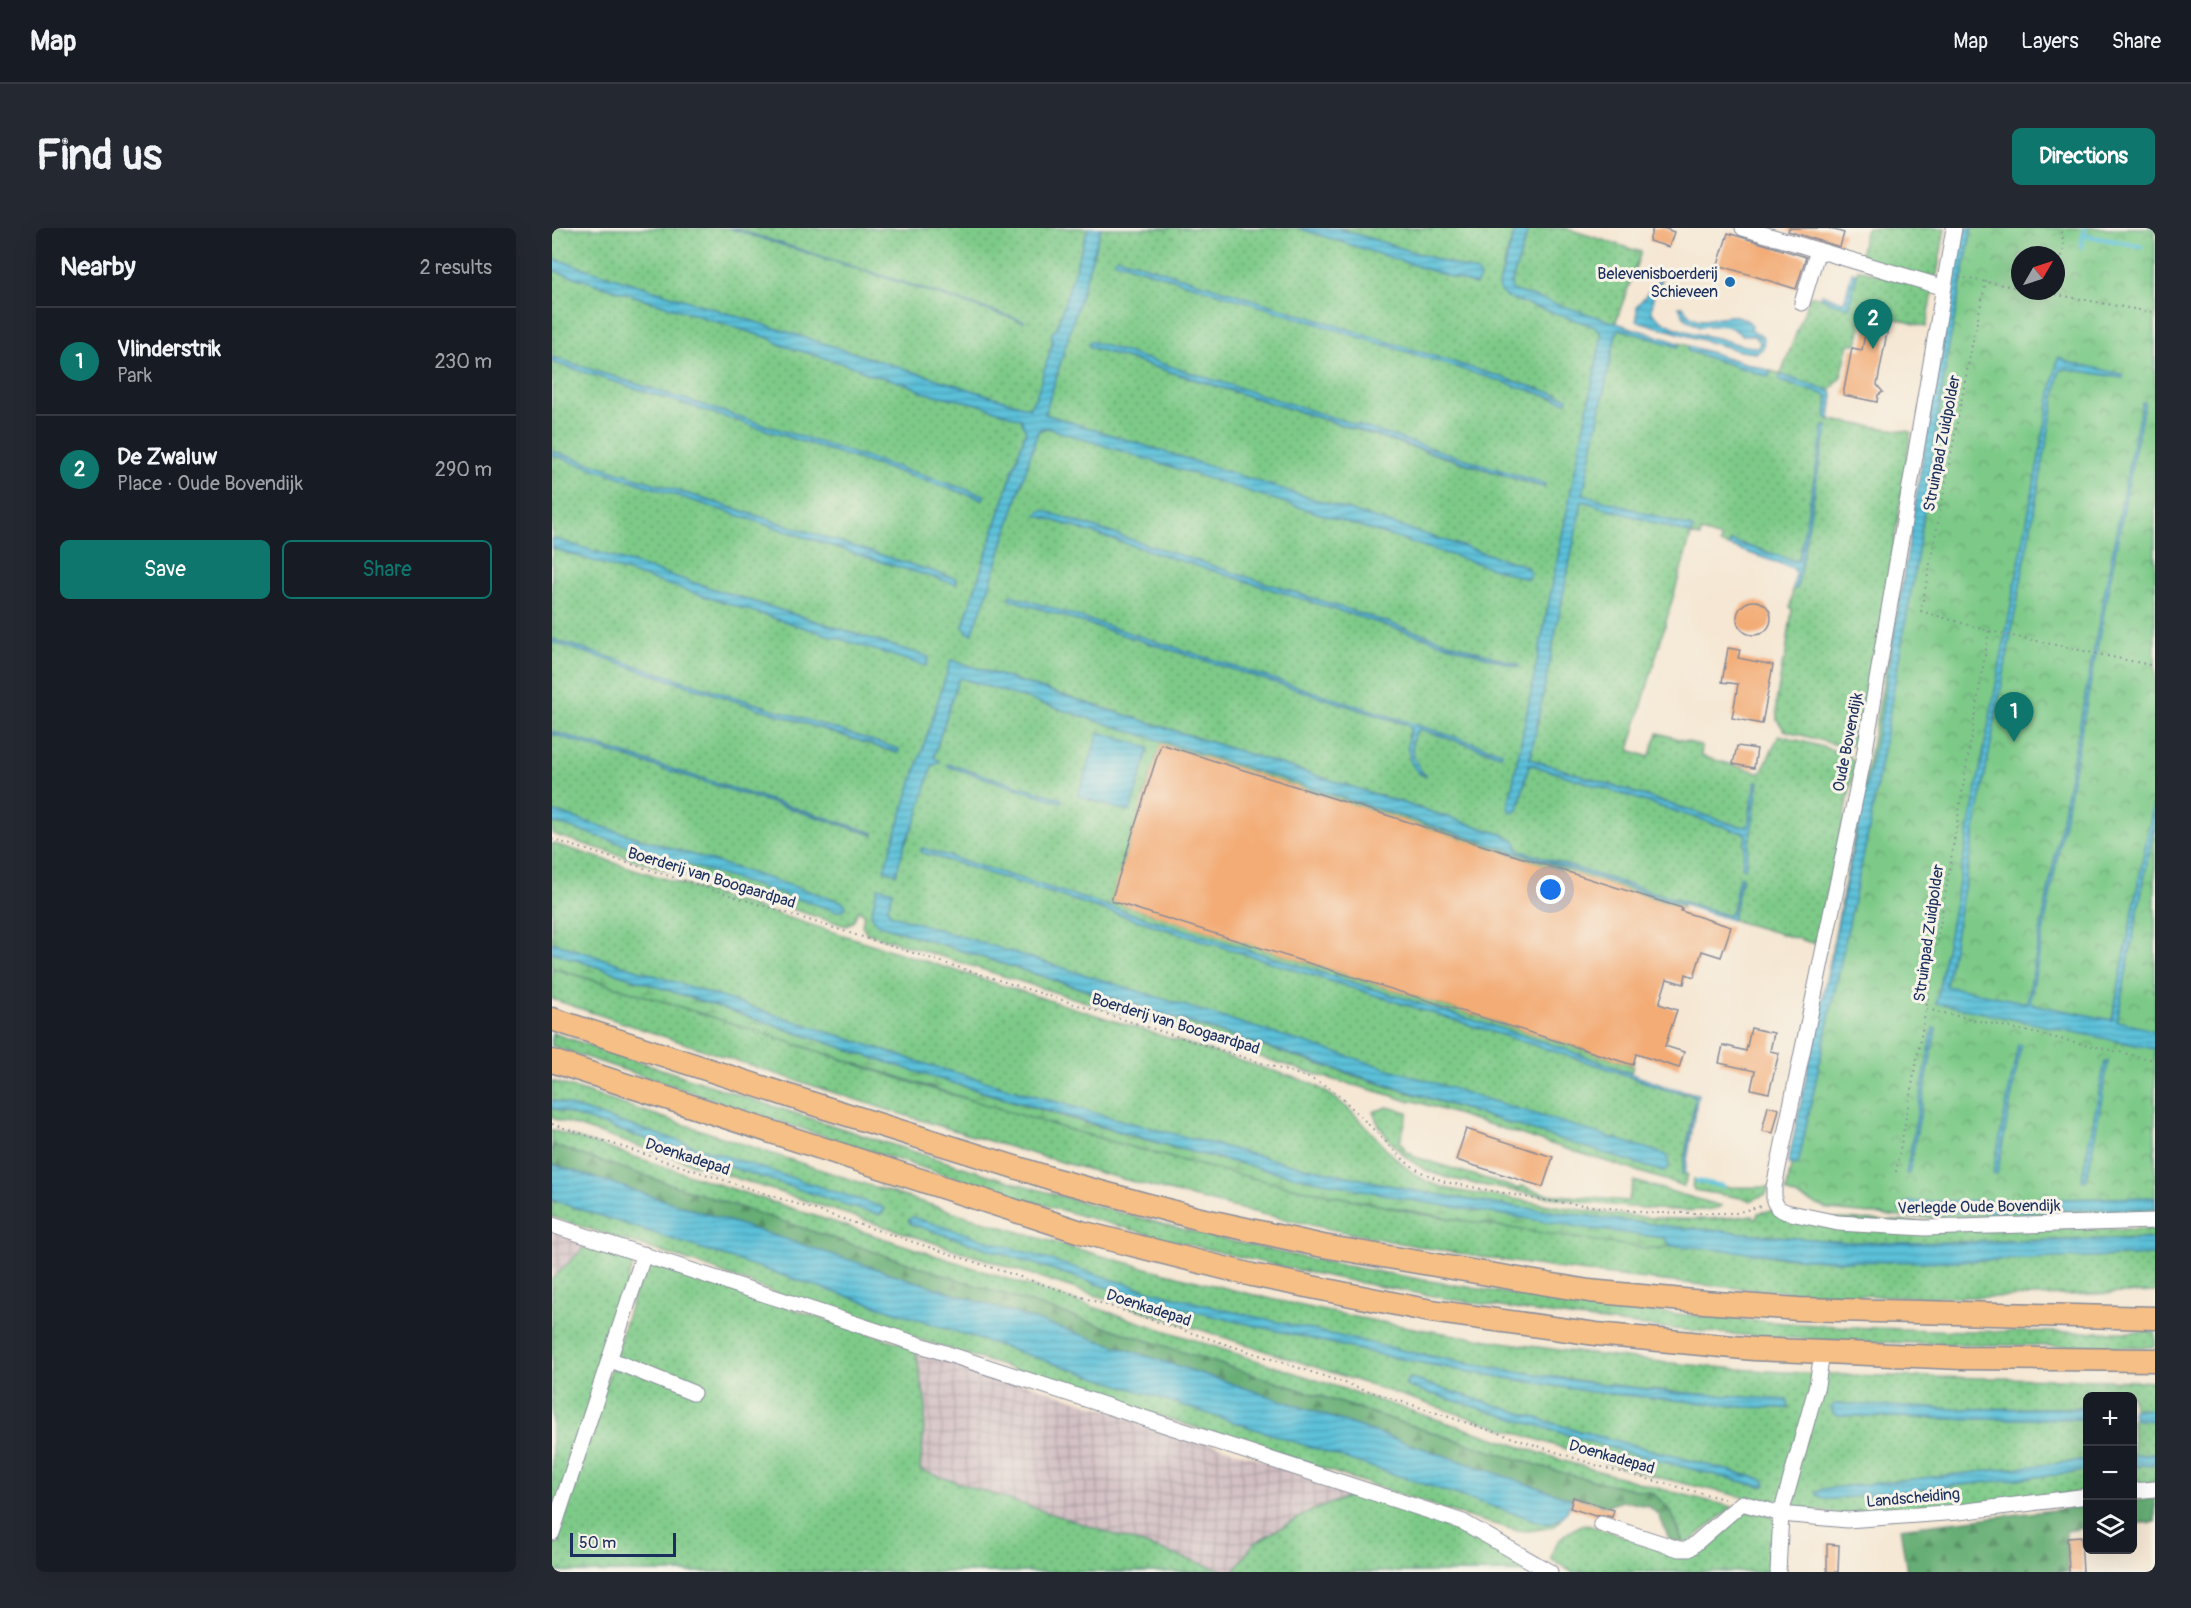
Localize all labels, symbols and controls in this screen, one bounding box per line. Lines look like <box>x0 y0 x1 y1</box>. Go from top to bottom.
text: Map <box>30 24 76 59</box>
text: Map <box>1953 28 1988 55</box>
text: Layers <box>2021 28 2079 55</box>
text: Share <box>2112 28 2161 55</box>
button: Directions <box>2012 128 2155 185</box>
text: Find us <box>36 130 162 182</box>
north arrow <box>2011 246 2065 300</box>
text: Nearby <box>60 251 136 283</box>
text: 2 results <box>420 255 492 280</box>
place label: Belevenisboerderij Schieveen <box>1597 264 1718 302</box>
marker: Belevenisboerderij Schieveen <box>1723 275 1737 289</box>
pin: 2 <box>1854 300 1892 349</box>
text: Vlinderstrik <box>117 335 221 363</box>
text: 1 <box>76 349 83 374</box>
text: 230 m <box>435 349 492 374</box>
text: Park <box>117 363 152 388</box>
street label: Struinpad Zuidpolder <box>1919 373 1965 513</box>
text: De Zwaluw <box>117 443 217 471</box>
text: 2 <box>74 457 85 482</box>
text: 290 m <box>435 457 492 482</box>
text: Place · Oude Bovendijk <box>117 471 303 496</box>
button: Save <box>60 540 270 599</box>
button: Share <box>282 540 492 599</box>
street label: Oude Bovendijk <box>1829 691 1867 794</box>
pin: 1 <box>1994 692 2034 742</box>
street label: Boerderij van Boogaardpad <box>625 843 798 913</box>
street label: Struinpad Zuidpolder <box>1909 863 1949 1003</box>
your location <box>1536 875 1565 904</box>
street label: Boerderij van Boogaardpad <box>1089 989 1262 1059</box>
street label: Doenkadepad <box>643 1134 733 1180</box>
street label: Verlegde Oude Bovendijk <box>1897 1196 2061 1218</box>
street label: Doenkadepad <box>1104 1285 1194 1331</box>
map controls <box>2083 1392 2137 1554</box>
button: + <box>2083 1392 2137 1446</box>
street label: Doenkadepad <box>1567 1435 1657 1479</box>
button: − <box>2083 1446 2137 1500</box>
street label: Landscheiding <box>1865 1484 1961 1512</box>
button: layers <box>2083 1500 2137 1554</box>
scale bar <box>570 1530 676 1558</box>
text: 50 m <box>579 1533 616 1553</box>

